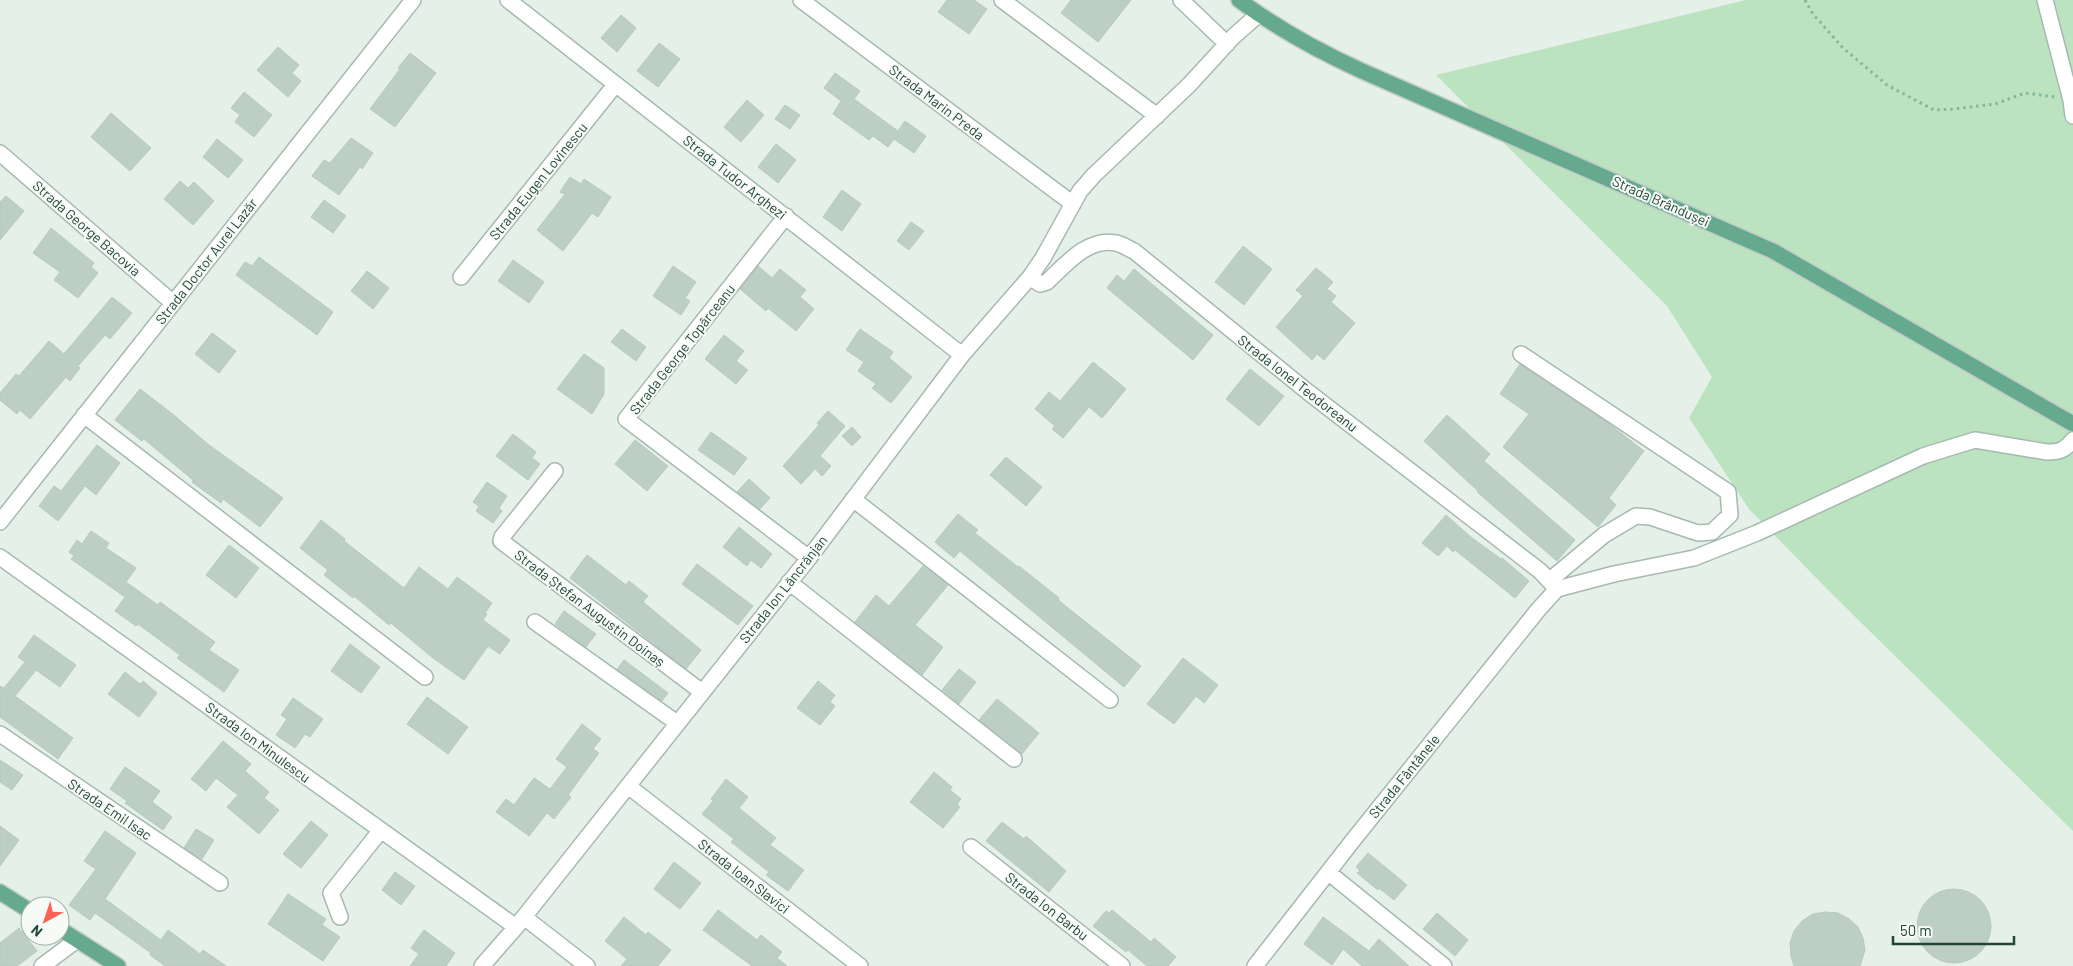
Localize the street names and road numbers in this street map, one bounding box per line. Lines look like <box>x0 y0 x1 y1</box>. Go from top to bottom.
street label: Strada Marin Preda <box>886 61 988 143</box>
street label: Strada Eugen Lovinescu <box>485 119 591 243</box>
street label: Strada Tudor Arghezi <box>680 131 790 223</box>
street label: Strada Brândușei <box>1610 172 1712 230</box>
street label: Strada George Bacovia <box>30 177 144 279</box>
street label: Strada Doctor Aurel Lazăr <box>152 195 260 327</box>
street label: Strada George Topârceanu <box>626 280 738 418</box>
street label: Strada Ionel Teodoreanu <box>1235 331 1361 435</box>
street label: Strada Ion Lăncrănjan <box>736 532 830 646</box>
street label: Strada Ștefan Augustin Doinaș <box>511 546 669 670</box>
street label: Strada Ion Minulescu <box>202 698 314 786</box>
street label: Strada Fântânele <box>1365 731 1443 821</box>
street label: Strada Emil Isac <box>65 775 155 843</box>
street label: Strada Ioan Slavici <box>695 835 793 917</box>
street label: Strada Ion Barbu <box>1002 868 1092 944</box>

